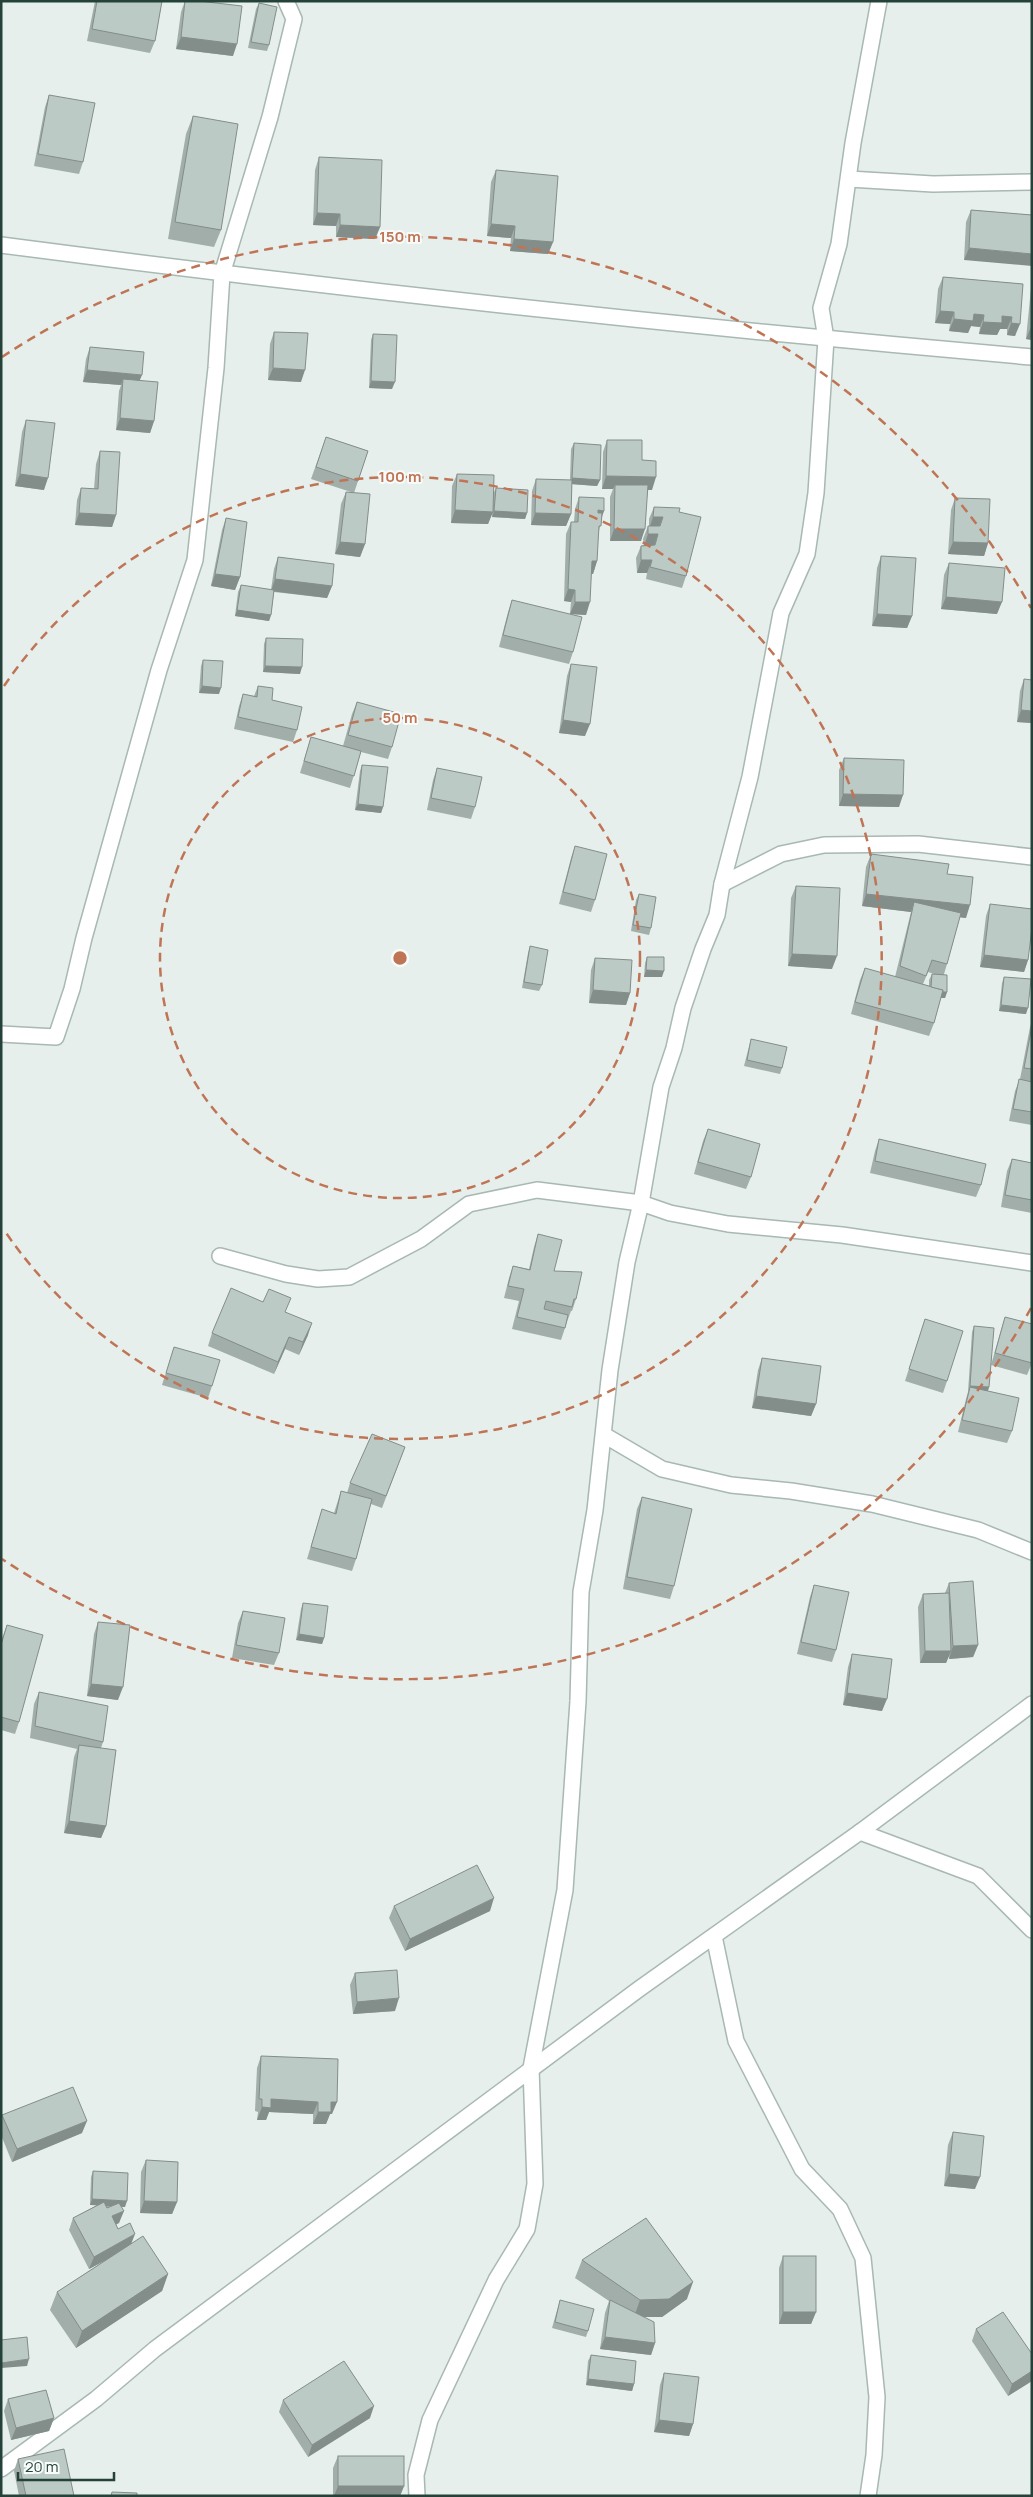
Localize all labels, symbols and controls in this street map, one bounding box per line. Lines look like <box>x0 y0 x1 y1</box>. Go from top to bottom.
text: 150 m <box>379 226 421 247</box>
text: 100 m <box>379 466 421 487</box>
text: 50 m <box>382 707 418 728</box>
centre of rings <box>391 949 409 967</box>
scale bar <box>18 2450 114 2482</box>
text: 20 m <box>25 2456 58 2477</box>

